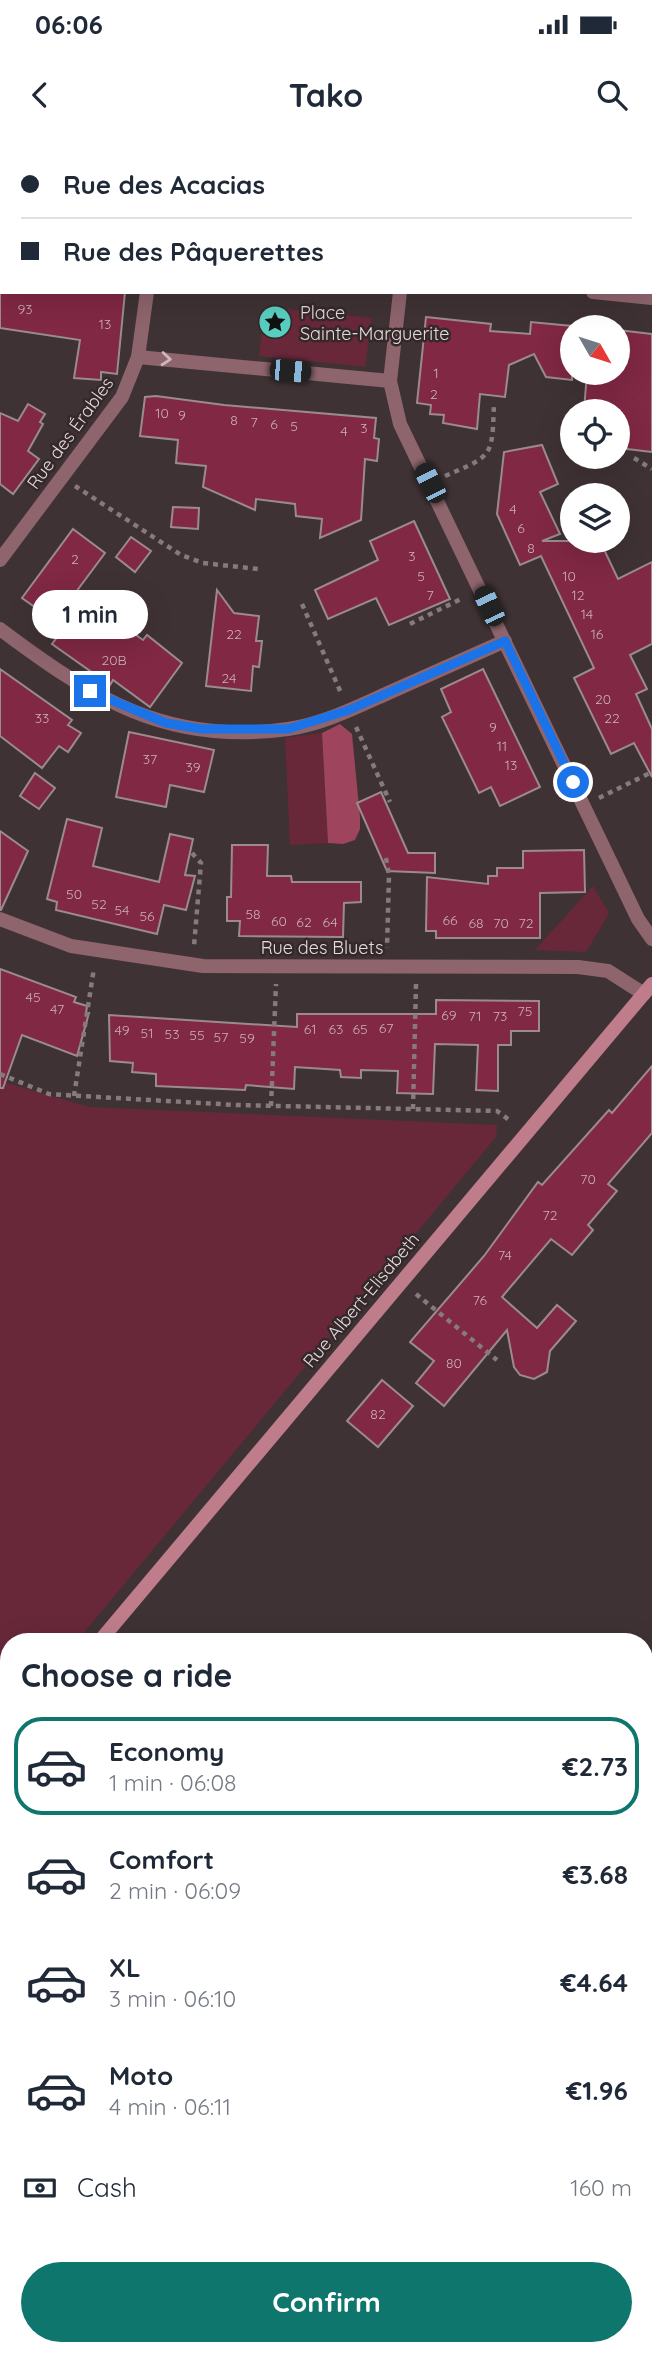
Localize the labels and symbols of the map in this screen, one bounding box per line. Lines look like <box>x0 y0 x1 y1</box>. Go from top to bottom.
house number: 93 <box>17 300 33 318</box>
place label: Place Sainte-Marguerite <box>300 301 449 345</box>
place icon: Place Sainte-Marguerite <box>256 303 294 341</box>
house number: 13 <box>99 315 111 333</box>
north arrow <box>560 315 630 385</box>
one-way arrow <box>160 352 171 367</box>
car <box>269 359 312 383</box>
house number: 1 <box>433 364 439 382</box>
street label: Rue des Érables <box>22 372 118 494</box>
house number: 2 <box>430 385 438 403</box>
house number: 10 <box>155 404 169 422</box>
house number: 9 <box>178 406 186 424</box>
house number: 8 <box>230 411 238 429</box>
house number: 7 <box>250 413 258 431</box>
house number: 6 <box>270 415 278 433</box>
house number: 5 <box>290 417 298 435</box>
house number: 3 <box>360 419 368 437</box>
house number: 4 <box>340 422 348 440</box>
car <box>412 460 449 506</box>
house number: 4 <box>509 500 517 518</box>
house number: 6 <box>517 519 525 537</box>
house number: 8 <box>527 539 535 557</box>
house number: 3 <box>408 547 416 565</box>
house number: 2 <box>71 550 79 568</box>
house number: 5 <box>417 567 425 585</box>
house number: 10 <box>562 567 576 585</box>
car <box>471 583 508 629</box>
house number: 7 <box>426 586 434 604</box>
house number: 12 <box>572 586 585 604</box>
callout: 1 min <box>32 589 148 638</box>
house number: 14 <box>581 605 593 623</box>
house number: 22 <box>226 625 242 643</box>
house number: 16 <box>591 625 604 643</box>
house number: 20B <box>101 651 127 669</box>
house number: 24 <box>222 669 236 687</box>
route end <box>74 675 106 707</box>
house number: 20 <box>595 690 611 708</box>
house number: 33 <box>35 709 49 727</box>
house number: 22 <box>604 709 620 727</box>
house number: 9 <box>489 718 497 736</box>
house number: 11 <box>497 737 507 755</box>
house number: 37 <box>143 750 157 768</box>
house number: 13 <box>505 756 517 774</box>
house number: 39 <box>185 758 201 776</box>
route start <box>557 766 589 798</box>
house number: 50 <box>66 885 82 903</box>
house number: 52 <box>91 895 107 913</box>
house number: 54 <box>114 901 130 919</box>
house number: 58 <box>245 905 261 923</box>
house number: 56 <box>139 907 155 925</box>
house number: 66 <box>442 911 458 929</box>
house number: 60 <box>271 912 287 930</box>
house number: 62 <box>296 913 312 931</box>
house number: 64 <box>322 913 338 931</box>
house number: 68 <box>468 914 484 932</box>
house number: 70 <box>493 914 509 932</box>
house number: 72 <box>519 914 534 932</box>
street label: Rue des Bluets <box>261 936 383 959</box>
house number: 45 <box>25 988 41 1006</box>
house number: 47 <box>50 1000 64 1018</box>
house number: 75 <box>518 1002 532 1020</box>
house number: 69 <box>441 1006 457 1024</box>
house number: 71 <box>468 1007 482 1025</box>
house number: 73 <box>493 1007 507 1025</box>
house number: 67 <box>379 1019 393 1037</box>
house number: 61 <box>304 1020 316 1038</box>
house number: 63 <box>329 1020 343 1038</box>
house number: 65 <box>352 1020 368 1038</box>
house number: 49 <box>115 1021 130 1039</box>
house number: 51 <box>141 1024 153 1042</box>
house number: 53 <box>165 1025 179 1043</box>
house number: 55 <box>189 1026 205 1044</box>
house number: 57 <box>214 1028 228 1046</box>
house number: 59 <box>239 1029 255 1047</box>
house number: 70 <box>580 1170 596 1188</box>
house number: 72 <box>543 1206 558 1224</box>
street label: Rue Albert-Elisabeth <box>298 1228 424 1372</box>
house number: 74 <box>498 1246 512 1264</box>
house number: 76 <box>473 1291 488 1309</box>
house number: 80 <box>446 1354 462 1372</box>
house number: 82 <box>370 1405 386 1423</box>

